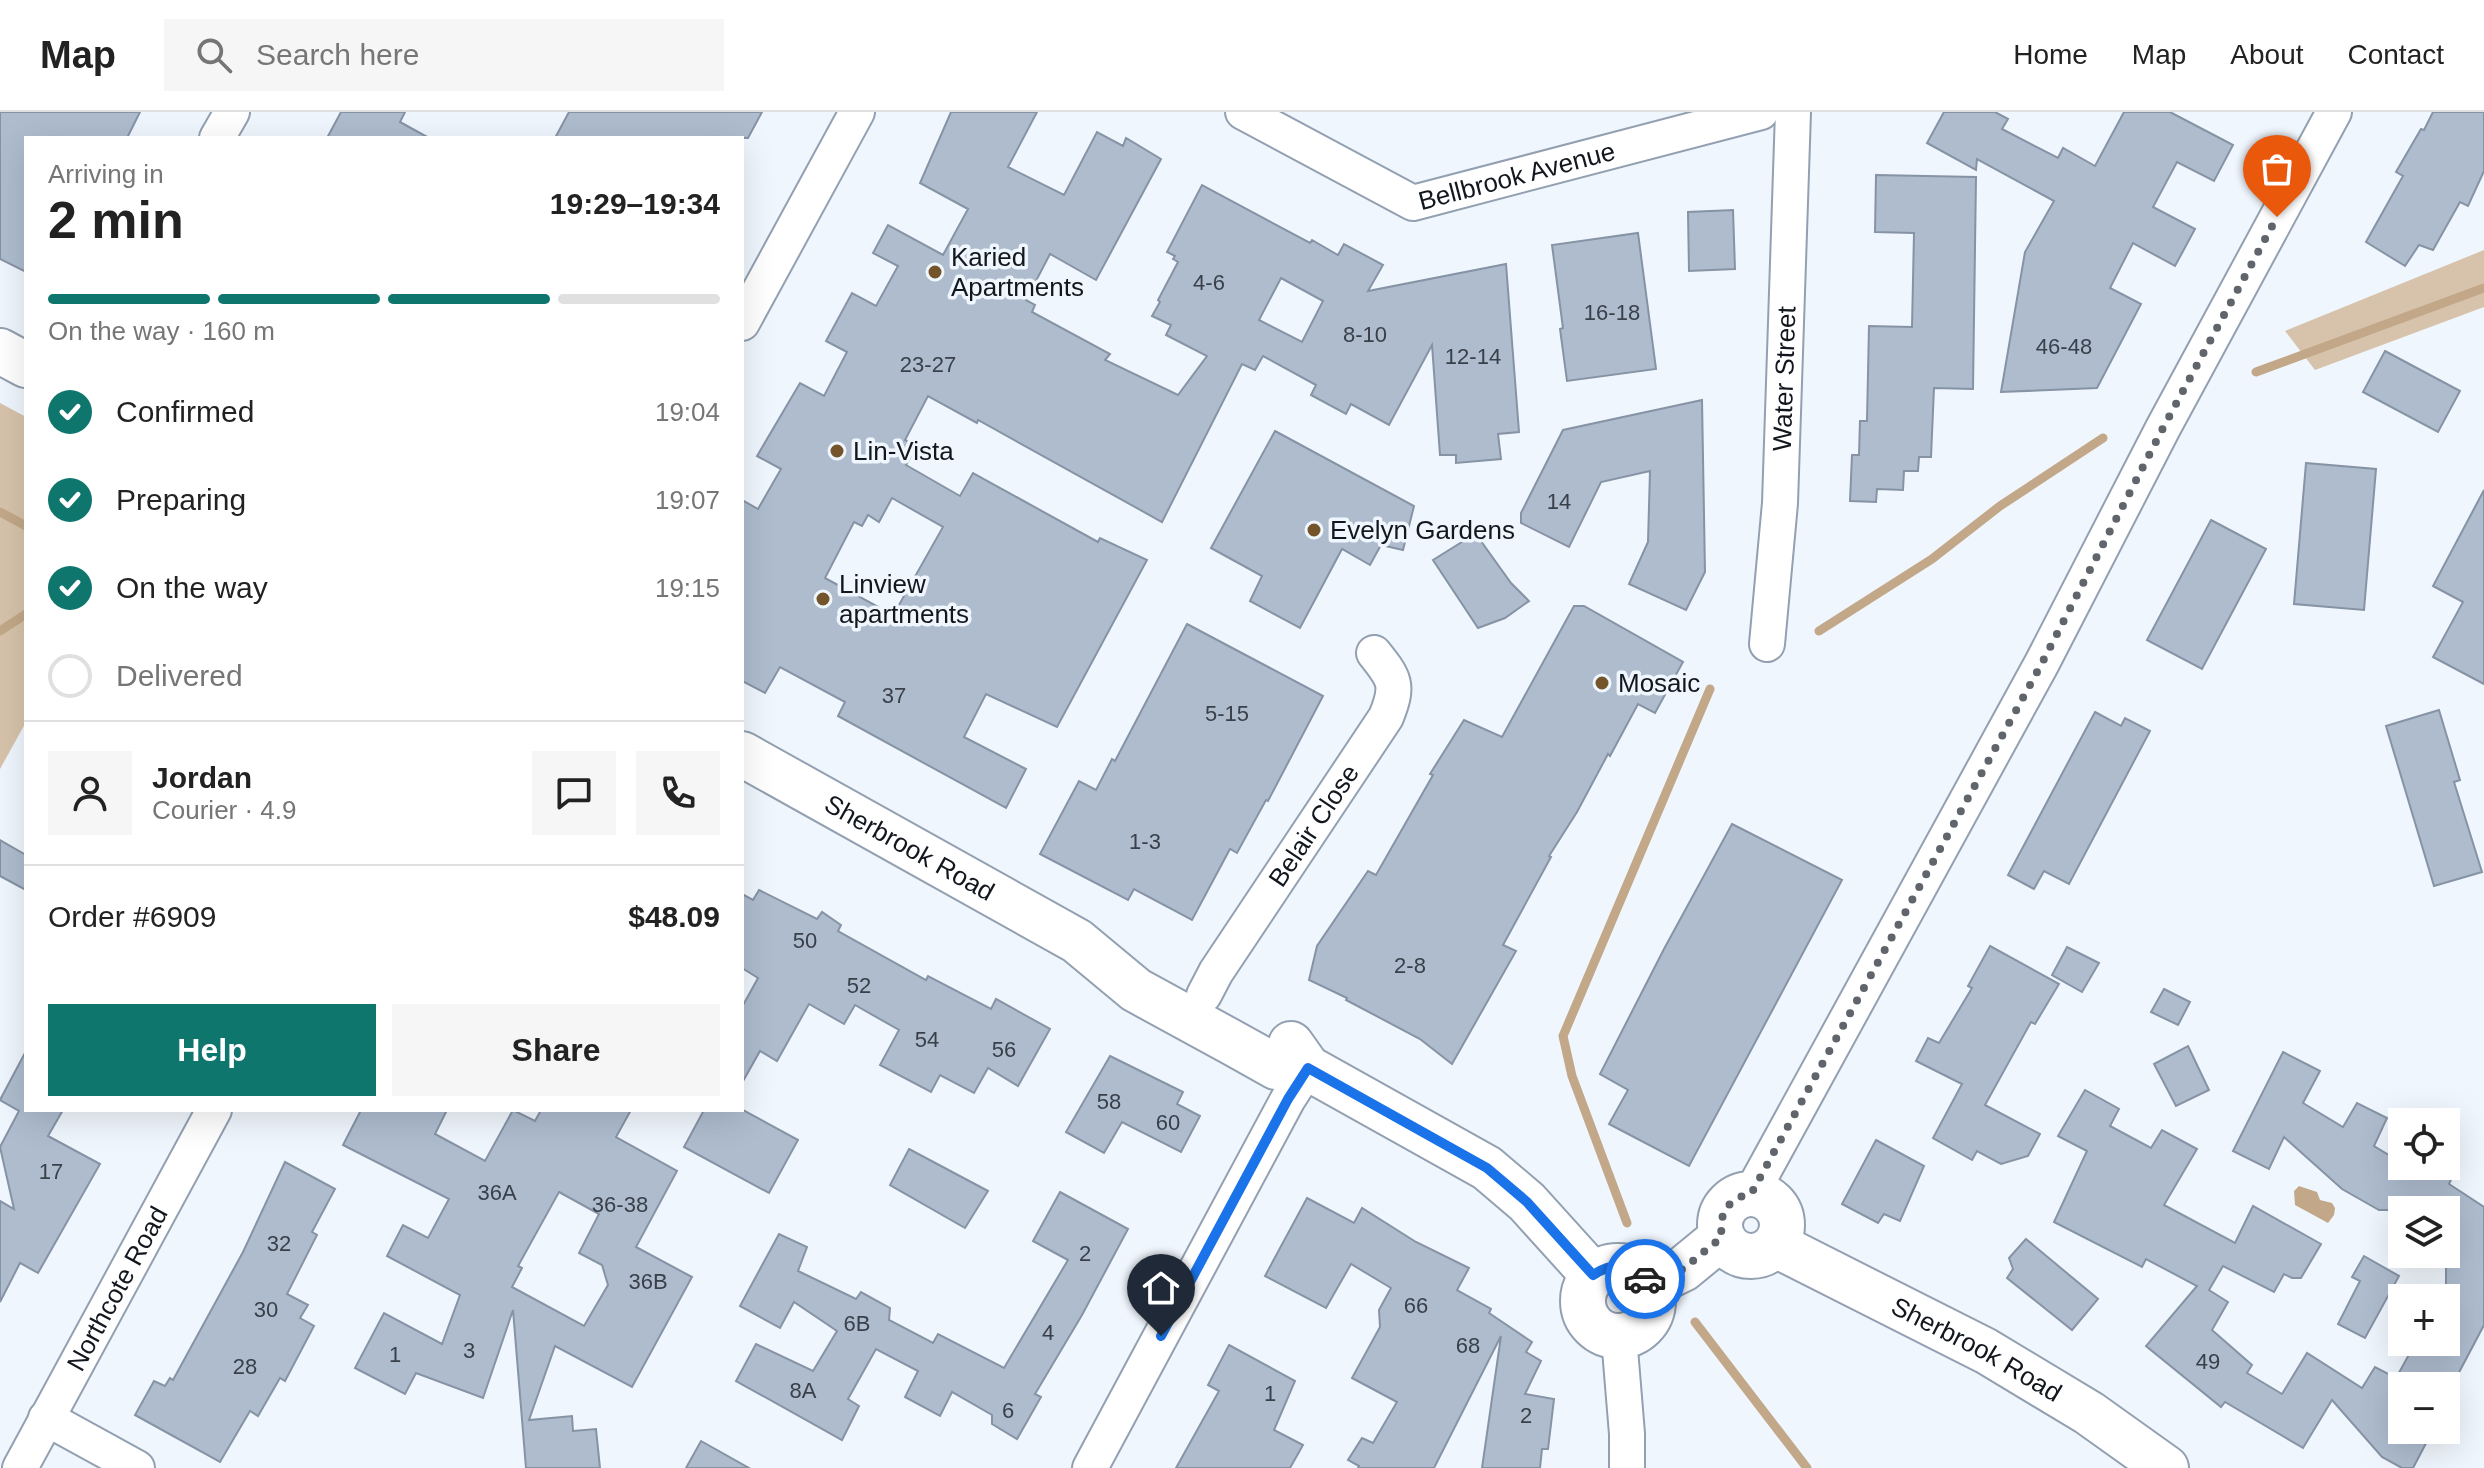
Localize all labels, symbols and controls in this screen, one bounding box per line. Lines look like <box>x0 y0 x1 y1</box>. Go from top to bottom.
search box <box>164 19 724 91</box>
icon: search <box>192 33 236 77</box>
text: Map <box>40 34 116 76</box>
text: Search here <box>256 38 419 71</box>
text: Home <box>2013 39 2088 70</box>
text: Map <box>2132 39 2186 70</box>
text: About <box>2230 39 2304 70</box>
text: Contact <box>2348 39 2444 70</box>
pin <box>2243 135 2311 217</box>
street label: Bellbrook Avenue <box>1415 136 1618 216</box>
icon: bag <box>2255 147 2299 191</box>
text: Arriving in <box>48 159 164 189</box>
text: 19:29–19:34 <box>550 187 720 220</box>
text: 2 min <box>48 191 184 249</box>
place label: Karied Apartments <box>951 242 1084 302</box>
marker: Karied Apartments <box>926 263 944 281</box>
house number: 4-6 <box>1193 270 1225 295</box>
house number: 16-18 <box>1584 300 1640 325</box>
street label: Water Street <box>1767 305 1802 452</box>
text: On the way · 160 m <box>48 316 275 346</box>
house number: 8-10 <box>1343 322 1387 347</box>
house number: 46-48 <box>2036 334 2092 359</box>
house number: 12-14 <box>1445 344 1501 369</box>
house number: 23-27 <box>900 352 956 377</box>
icon: check <box>48 390 92 434</box>
text: Confirmed <box>116 395 254 428</box>
text: 19:04 <box>655 397 720 427</box>
place label: Lin-Vista <box>853 436 954 466</box>
marker: Lin-Vista <box>828 442 846 460</box>
icon: check <box>48 478 92 522</box>
text: Preparing <box>116 483 246 516</box>
text: 19:07 <box>655 485 720 515</box>
house number: 14 <box>1547 489 1571 514</box>
place label: Evelyn Gardens <box>1330 515 1515 545</box>
marker: Evelyn Gardens <box>1305 521 1323 539</box>
icon: check <box>48 566 92 610</box>
place label: Linview apartments <box>839 569 969 629</box>
text: On the way <box>116 571 268 604</box>
text: 19:15 <box>655 573 720 603</box>
marker: Linview apartments <box>814 590 832 608</box>
text: Delivered <box>116 659 243 692</box>
place label: Mosaic <box>1618 668 1700 698</box>
marker: Mosaic <box>1593 674 1611 692</box>
house number: 37 <box>882 683 906 708</box>
house number: 5-15 <box>1205 701 1249 726</box>
button: person <box>48 751 132 835</box>
button: chat <box>532 751 616 835</box>
button: phone <box>636 751 720 835</box>
street label: Belair Close <box>1262 759 1365 892</box>
text: Jordan <box>152 761 252 794</box>
street label: Sherbrook Road <box>820 788 1000 907</box>
text: Courier · 4.9 <box>152 795 297 825</box>
house number: 1-3 <box>1129 829 1161 854</box>
text: Order #6909 <box>48 900 216 933</box>
text: $48.09 <box>628 900 720 933</box>
house number: 50 <box>793 928 817 953</box>
house number: 2-8 <box>1394 953 1426 978</box>
house number: 52 <box>847 973 871 998</box>
button: Help <box>48 1004 376 1096</box>
button: Share <box>392 1004 720 1096</box>
house number: 54 <box>915 1027 939 1052</box>
house number: 56 <box>992 1037 1016 1062</box>
house number: 58 <box>1097 1089 1121 1114</box>
map controls <box>2388 1108 2460 1444</box>
button: locate <box>2388 1108 2460 1180</box>
house number: 60 <box>1156 1110 1180 1135</box>
house number: 17 <box>39 1159 63 1184</box>
house number: 36A <box>477 1180 517 1205</box>
house number: 36-38 <box>592 1192 648 1217</box>
button: layers <box>2388 1196 2460 1268</box>
street label: Northcote Road <box>61 1201 174 1376</box>
house number: 32 <box>267 1231 291 1256</box>
courier <box>1605 1239 1685 1319</box>
house number: 2 <box>1079 1241 1091 1266</box>
pin <box>1127 1254 1195 1336</box>
icon: car <box>1623 1257 1667 1301</box>
icon: home <box>1139 1266 1183 1310</box>
house number: 36B <box>628 1269 668 1294</box>
button: + <box>2388 1284 2460 1356</box>
street label: Sherbrook Road <box>1886 1291 2067 1408</box>
house number: 66 <box>1404 1293 1428 1318</box>
house number: 30 <box>254 1297 278 1322</box>
house number: 6B <box>844 1311 870 1336</box>
house number: 4 <box>1042 1320 1054 1345</box>
house number: 68 <box>1456 1333 1480 1358</box>
house number: 3 <box>463 1338 475 1363</box>
house number: 1 <box>389 1342 401 1367</box>
house number: 49 <box>2196 1349 2220 1374</box>
house number: 28 <box>233 1354 257 1379</box>
button: − <box>2388 1372 2460 1444</box>
house number: 8A <box>790 1378 817 1403</box>
house number: 1 <box>1264 1381 1276 1406</box>
house number: 6 <box>1002 1398 1014 1423</box>
house number: 2 <box>1520 1403 1532 1428</box>

